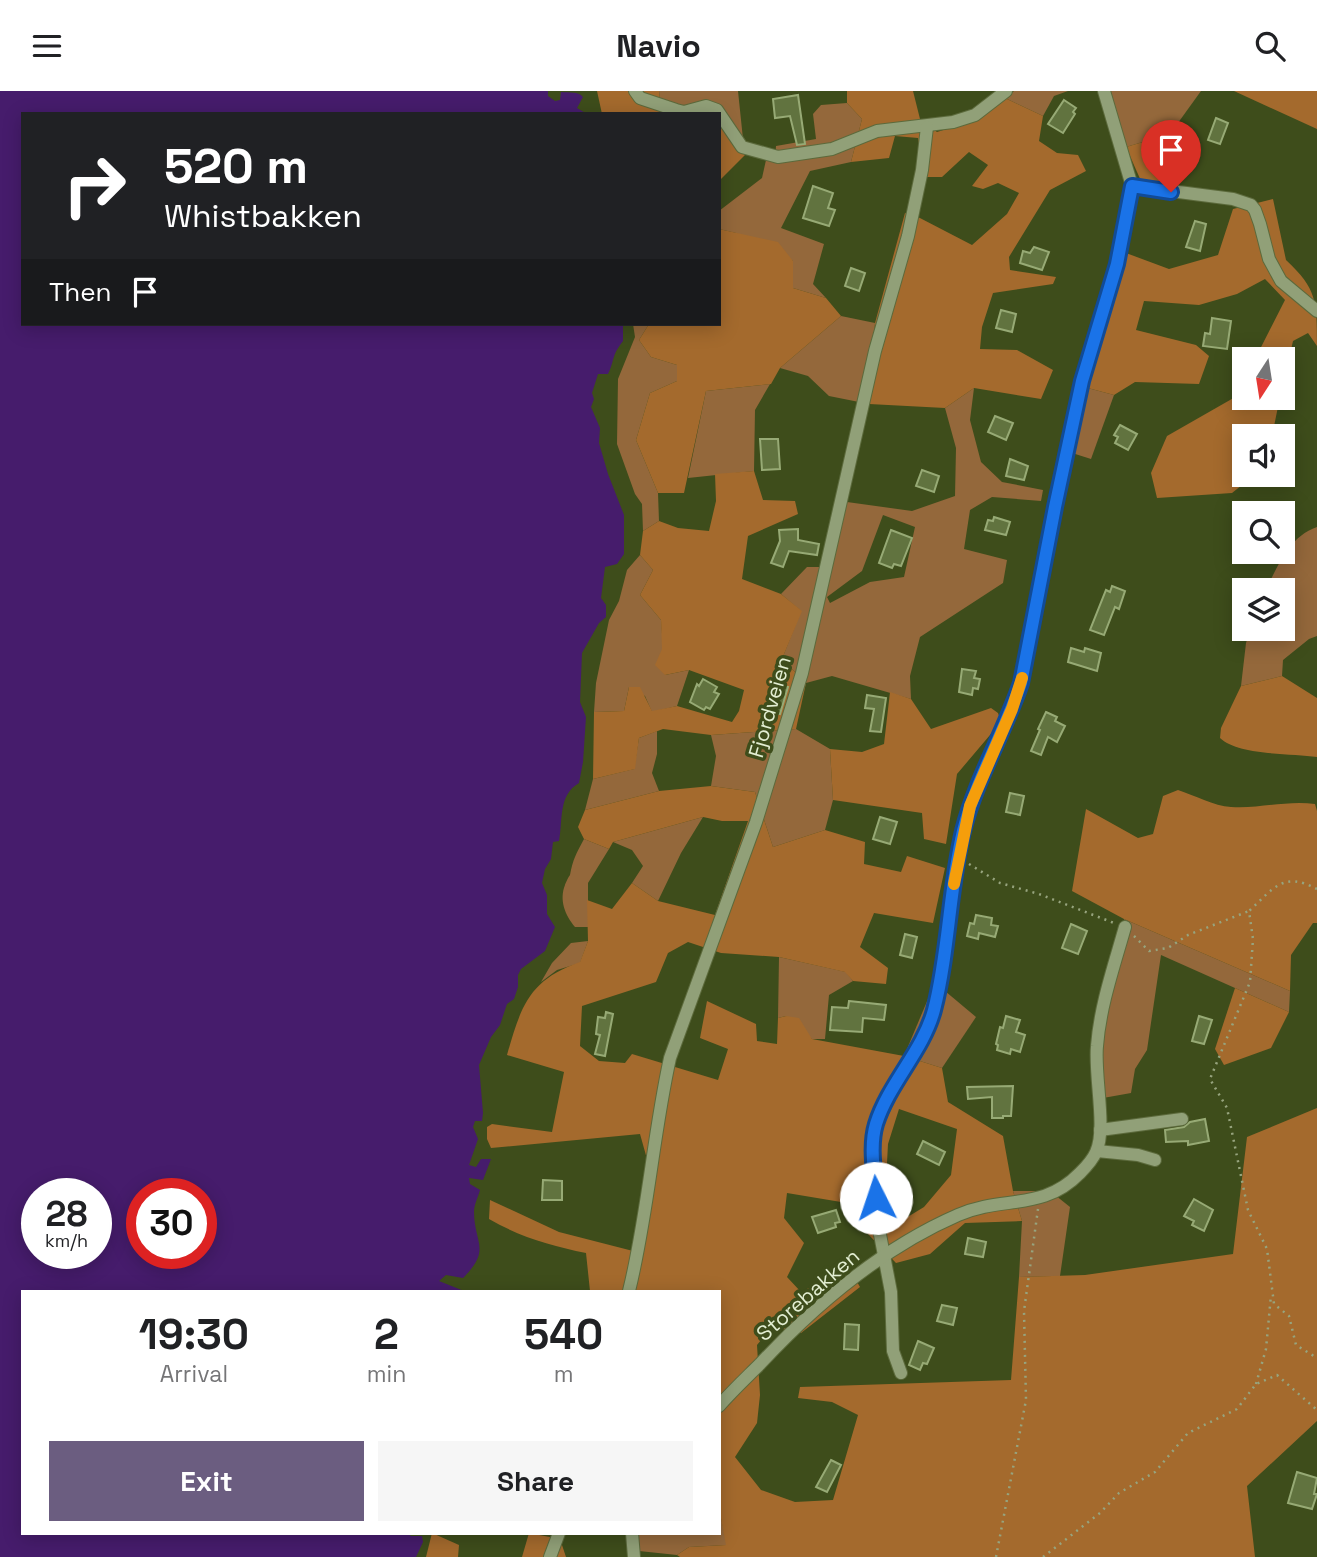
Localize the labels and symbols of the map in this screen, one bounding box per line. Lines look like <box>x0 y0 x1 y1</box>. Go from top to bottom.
pin <box>1141 120 1201 192</box>
north arrow <box>1232 347 1295 409</box>
street label: Fjordveien <box>742 653 797 761</box>
position arrow <box>839 1161 913 1235</box>
speed limit sign: 30 <box>126 1178 217 1269</box>
street label: Storebakken <box>750 1242 865 1347</box>

